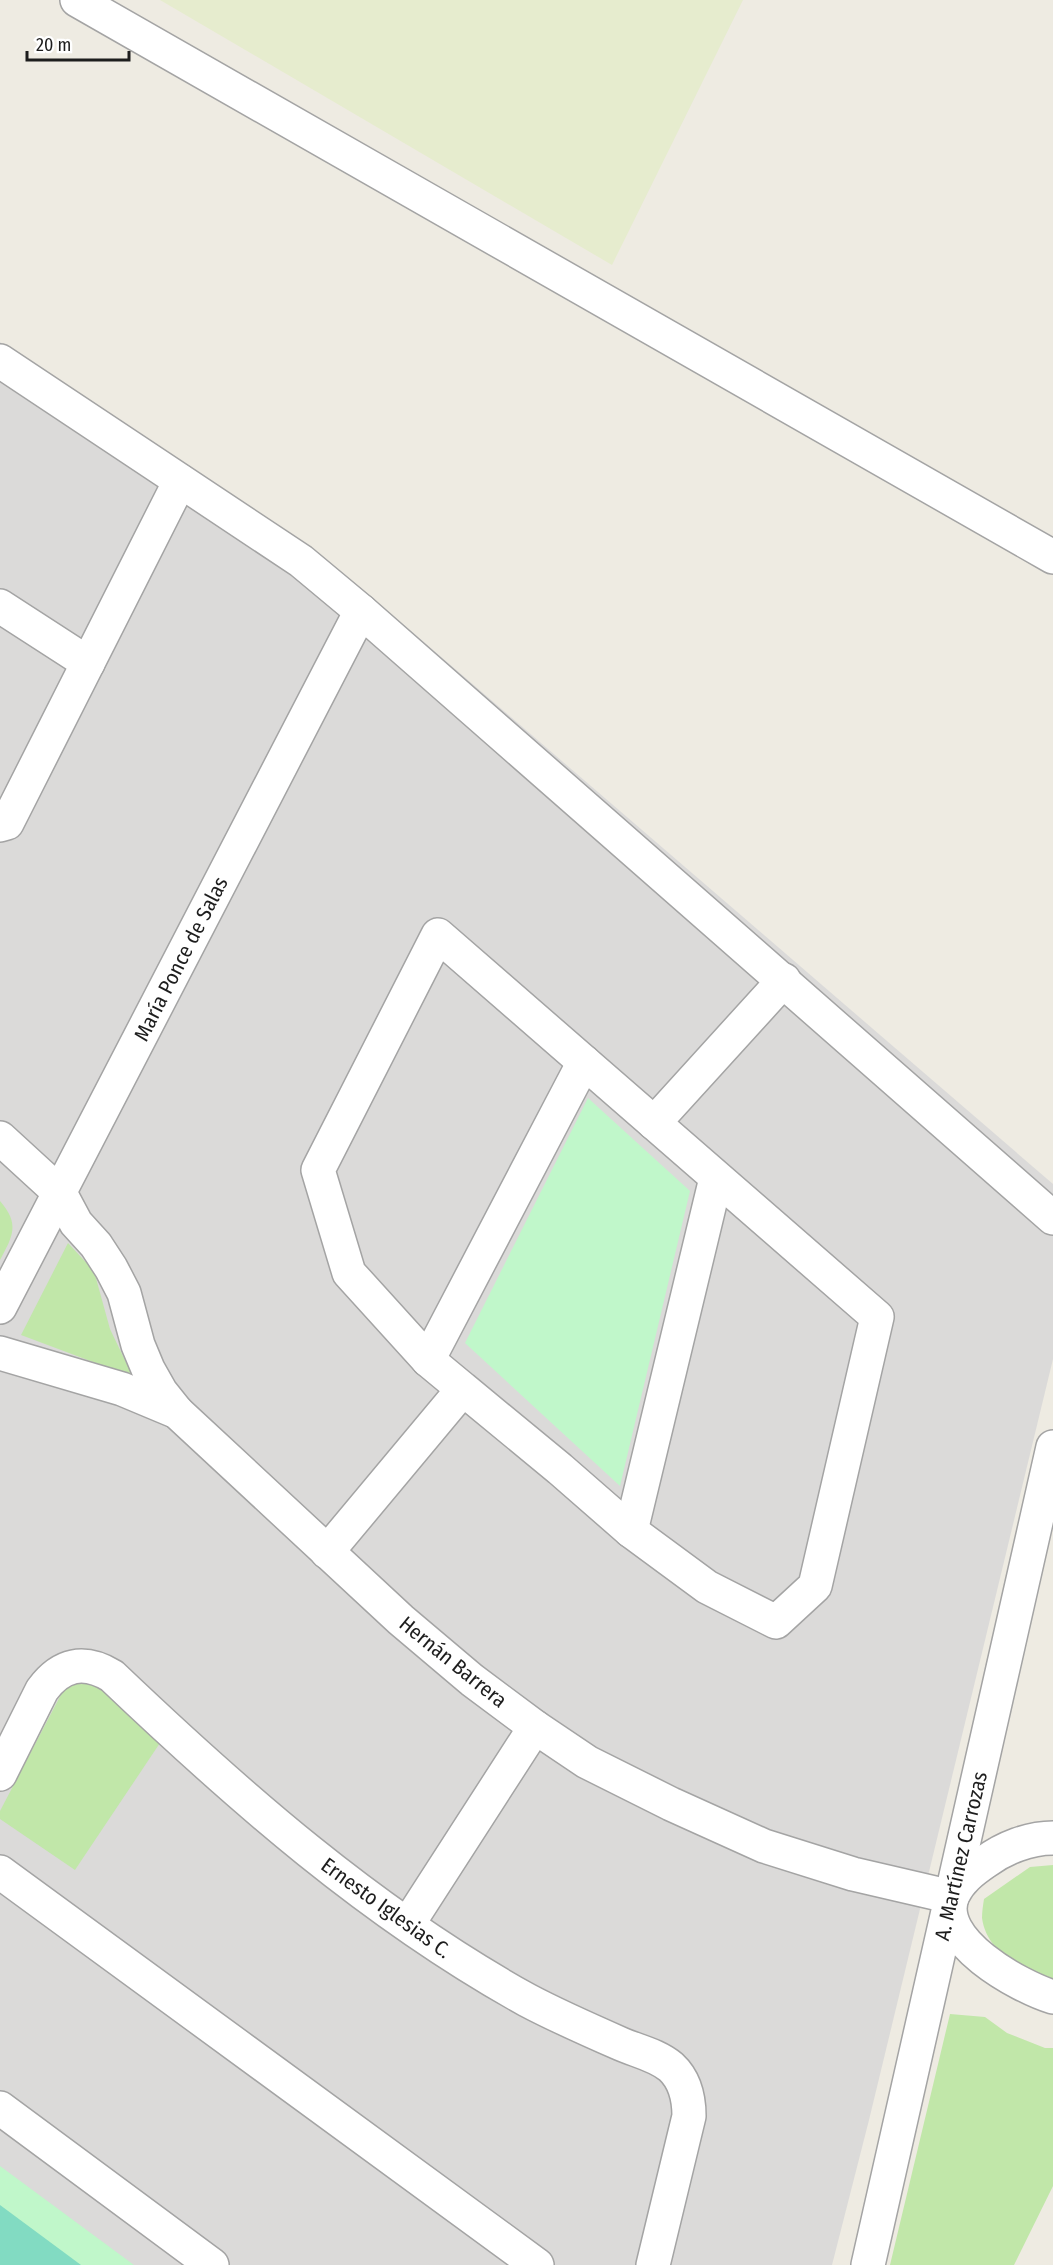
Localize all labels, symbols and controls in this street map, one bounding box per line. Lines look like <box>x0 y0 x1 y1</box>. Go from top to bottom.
scale bar <box>27 24 129 62</box>
text: 20 m <box>36 34 71 56</box>
street label: María Ponce de Salas <box>128 872 234 1046</box>
street label: Hernán Barrera <box>394 1611 512 1713</box>
street label: A. Martínez Carrozas <box>929 1769 993 1943</box>
street label: Ernesto Iglesias C. <box>316 1852 456 1964</box>

